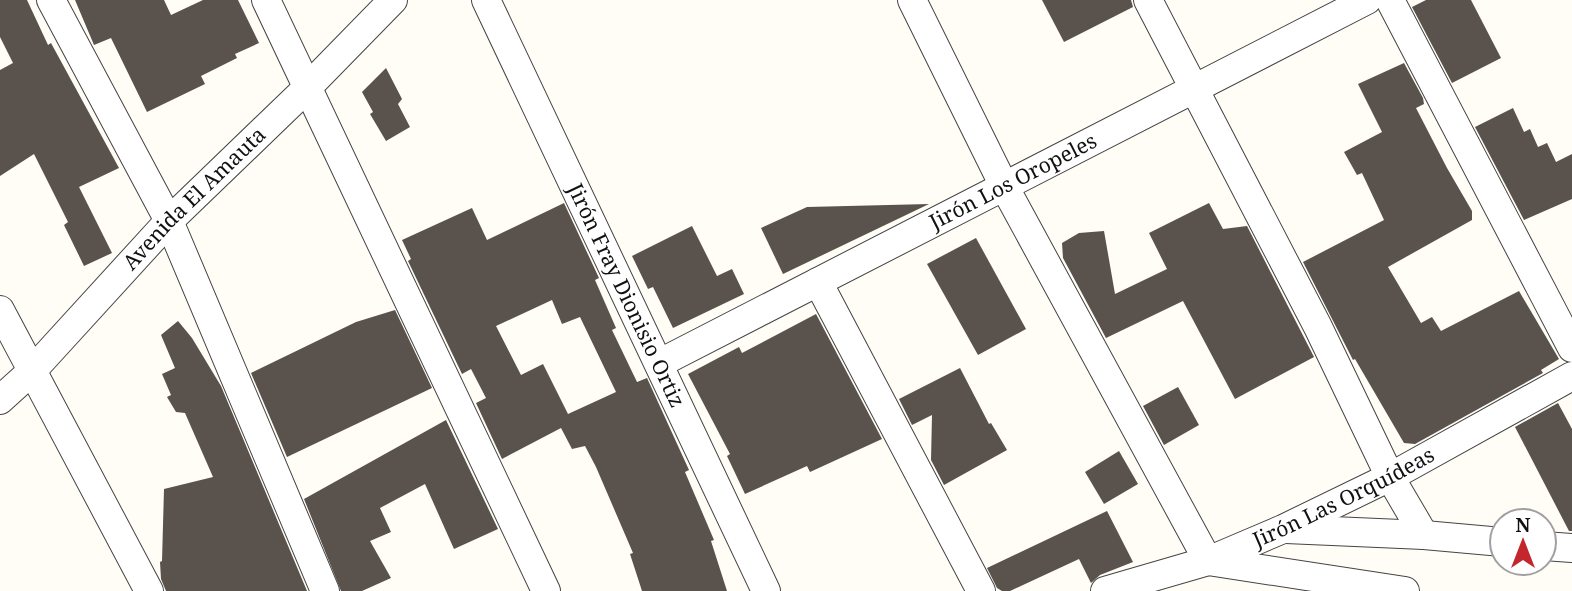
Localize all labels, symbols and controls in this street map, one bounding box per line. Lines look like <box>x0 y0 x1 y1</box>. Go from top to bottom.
street label: Avenida El Amauta <box>116 120 271 276</box>
street label: Jirón Los Oropeles <box>923 126 1101 236</box>
street label: Jirón Fray Dionisio Ortiz <box>561 178 692 412</box>
street label: Jirón Las Orquídeas <box>1247 440 1439 554</box>
north arrow <box>1488 507 1558 577</box>
text: N <box>1516 512 1531 538</box>

